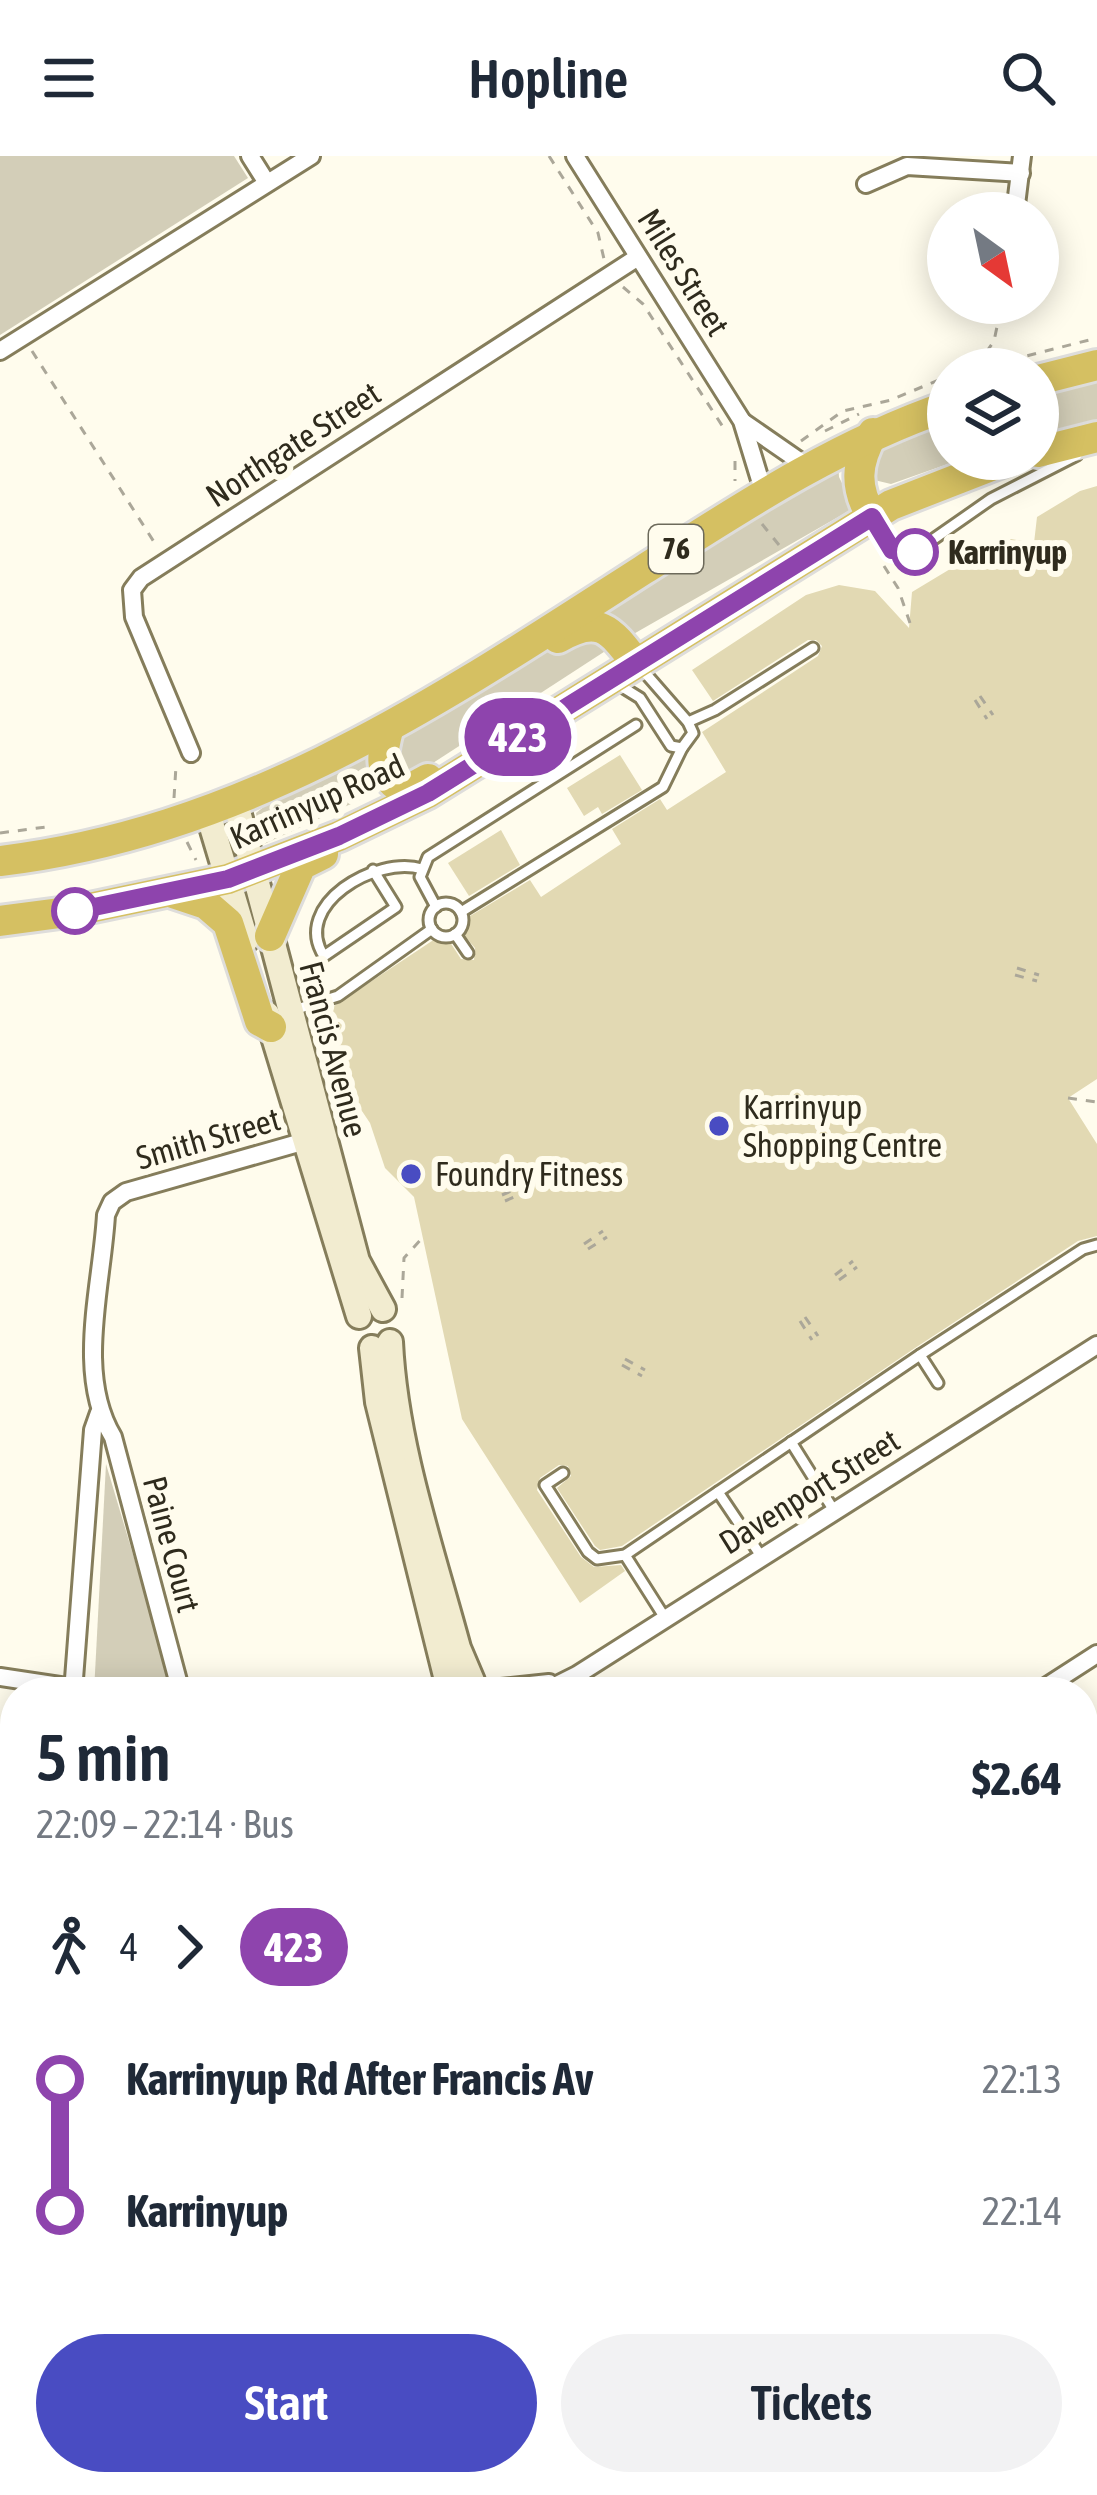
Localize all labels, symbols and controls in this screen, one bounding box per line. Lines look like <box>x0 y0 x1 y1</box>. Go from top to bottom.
icon: menu <box>36 45 102 111</box>
icon: search <box>995 45 1061 111</box>
text: Hopline <box>469 48 628 109</box>
north arrow <box>927 192 1059 324</box>
map controls <box>927 192 1059 480</box>
street label: Miles Street <box>630 202 738 342</box>
button: layers <box>927 348 1059 480</box>
street label: Northgate Street <box>199 374 387 514</box>
road number: 76 <box>649 525 703 573</box>
marker: Karrinyup <box>893 530 937 574</box>
place label: Karrinyup <box>948 533 1067 571</box>
line badge: 423 <box>449 698 587 776</box>
text: 423 <box>488 713 548 761</box>
street label: Karrinyup Road <box>224 746 410 856</box>
unlabelled marker <box>53 889 97 933</box>
street label: Francis Avenue <box>292 957 376 1141</box>
place label: Karrinyup Shopping Centre <box>743 1088 942 1164</box>
street label: Smith Street <box>132 1099 284 1177</box>
marker: Karrinyup Shopping Centre <box>706 1113 732 1139</box>
place label: Foundry Fitness <box>435 1155 623 1193</box>
marker: Foundry Fitness <box>398 1161 424 1187</box>
street label: Davenport Street <box>712 1421 906 1561</box>
street label: Paine Court <box>136 1472 208 1616</box>
text: 5 min <box>36 1719 171 1795</box>
text: $2.64 <box>972 1753 1062 1805</box>
text: 22:09 – 22:14 · Bus <box>36 1802 294 1846</box>
icon: walk <box>36 1914 102 1980</box>
icon: forward <box>156 1914 222 1980</box>
text: 423 <box>264 1923 324 1971</box>
text: 4 <box>120 1925 138 1969</box>
text: Karrinyup Rd After Francis Av <box>126 2053 593 2105</box>
text: 22:13 <box>982 2057 1062 2101</box>
text: Karrinyup <box>126 2185 288 2237</box>
text: 22:14 <box>982 2189 1062 2233</box>
button: Start <box>36 2334 537 2472</box>
button: Tickets <box>561 2334 1062 2472</box>

